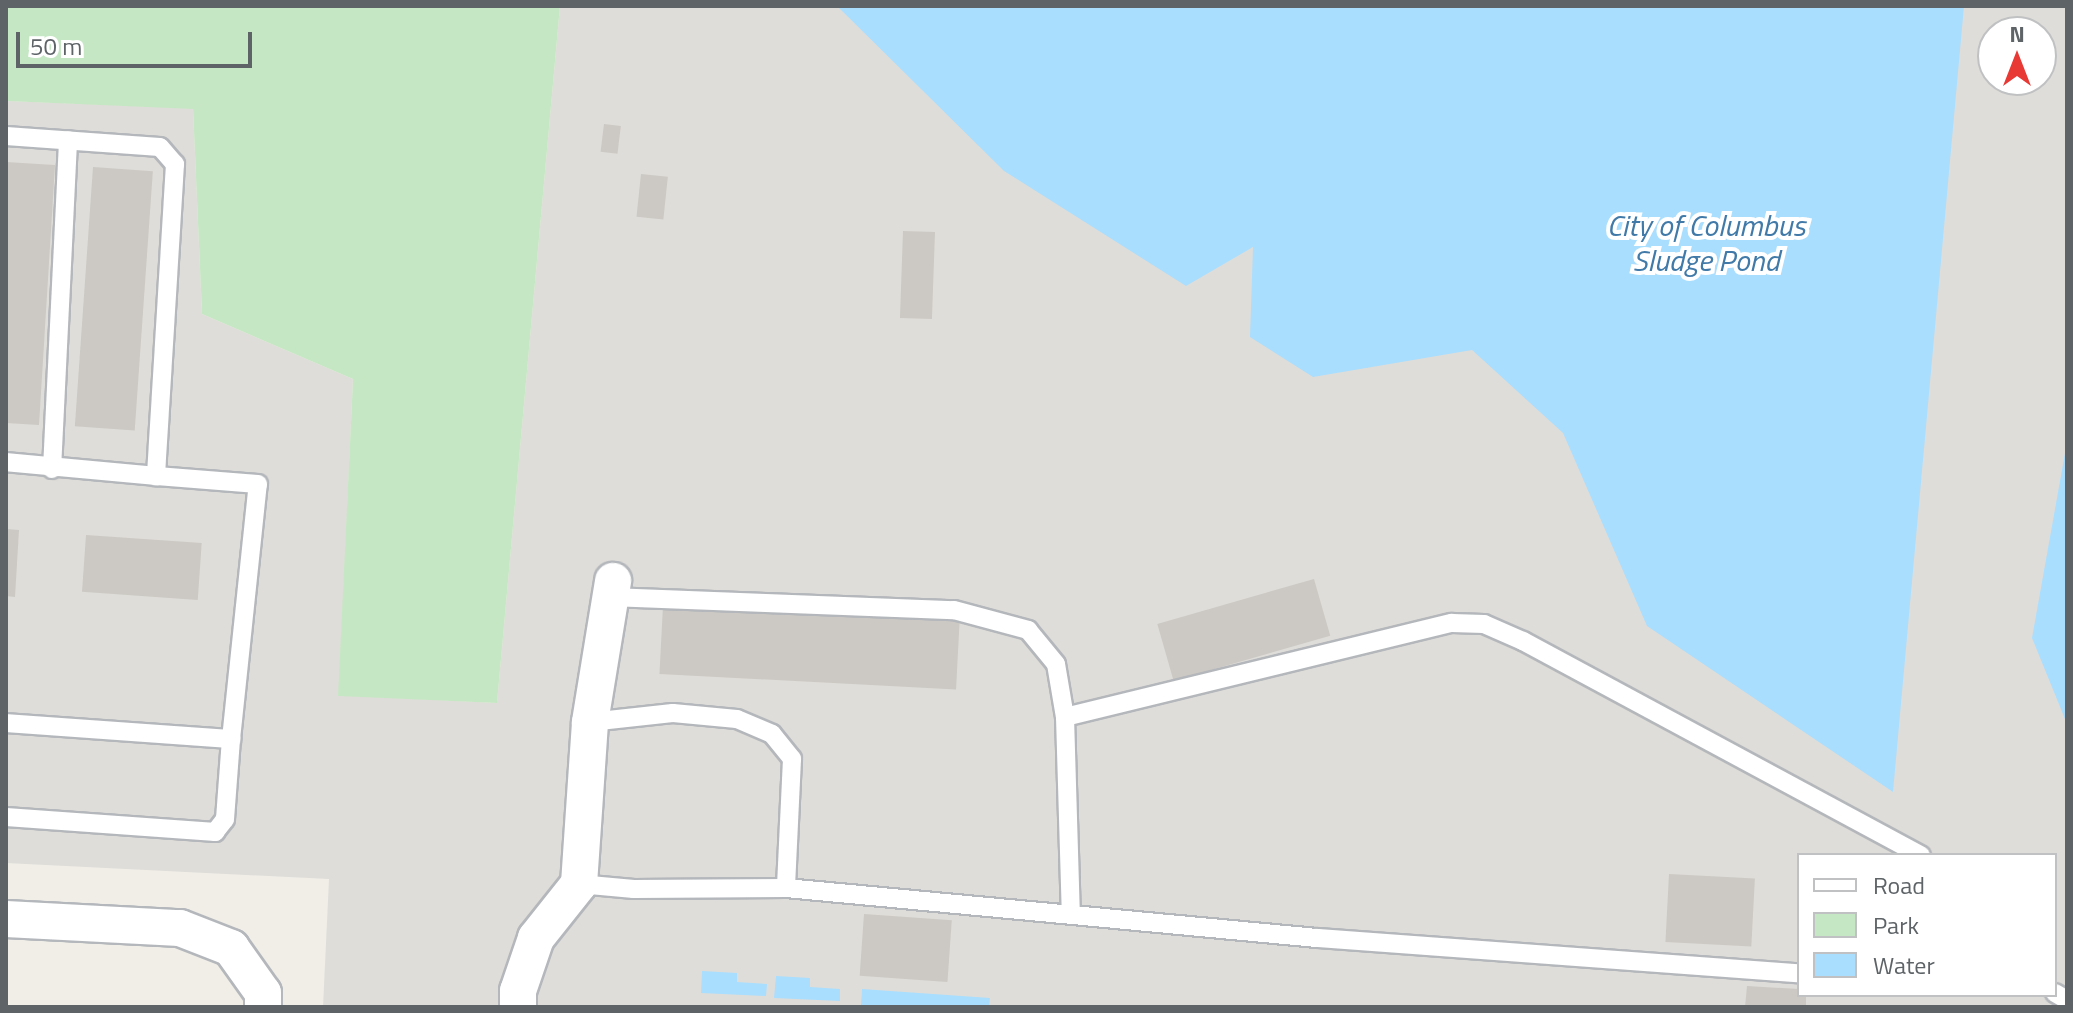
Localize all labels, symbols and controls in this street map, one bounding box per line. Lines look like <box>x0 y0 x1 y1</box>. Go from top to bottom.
scale bar <box>20 16 256 66</box>
north arrow <box>1977 16 2057 96</box>
text: N <box>2009 17 2025 51</box>
text: 50 m <box>30 28 82 64</box>
water label: City of Columbus Sludge Pond <box>1607 207 1805 278</box>
legend <box>1797 853 2057 997</box>
text: Road <box>1873 867 1925 903</box>
text: Park <box>1873 907 1919 943</box>
text: Water <box>1873 947 1935 983</box>

